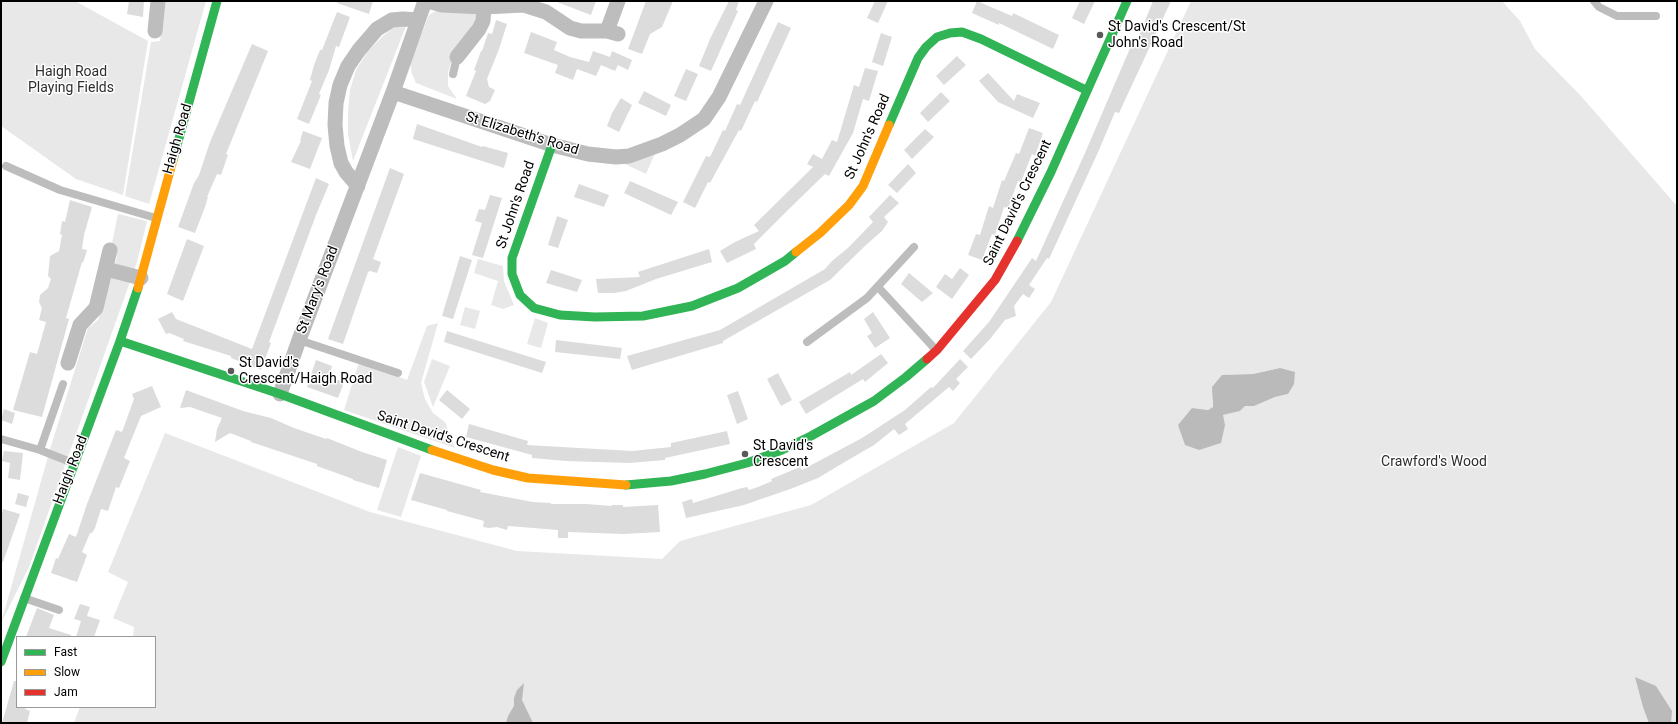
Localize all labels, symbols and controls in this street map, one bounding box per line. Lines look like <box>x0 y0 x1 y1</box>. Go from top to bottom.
place label: St David's Crescent/St John's Road <box>1108 19 1246 52</box>
marker: St David's Crescent/St John's Road <box>1095 30 1105 40</box>
park label: Haigh Road Playing Fields <box>28 64 114 96</box>
street label: St John's Road <box>842 92 894 182</box>
street label: Haigh Road <box>160 102 196 176</box>
street label: St Elizabeth's Road <box>463 109 581 159</box>
street label: Saint David's Crescent <box>980 137 1056 269</box>
street label: St John's Road <box>493 159 539 251</box>
street label: St Mary's Road <box>294 244 342 336</box>
place label: St David's Crescent/Haigh Road <box>239 355 372 388</box>
marker: St David's Crescent/Haigh Road <box>226 366 236 376</box>
street label: Saint David's Crescent <box>375 408 511 466</box>
street label: Haigh Road <box>50 433 92 507</box>
place label: St David's Crescent <box>753 438 813 470</box>
marker: St David's Crescent <box>740 449 750 459</box>
park label: Crawford's Wood <box>1381 454 1487 470</box>
legend <box>16 636 156 708</box>
text: Fast <box>54 645 77 659</box>
text: Slow <box>54 665 80 679</box>
text: Jam <box>54 685 78 699</box>

